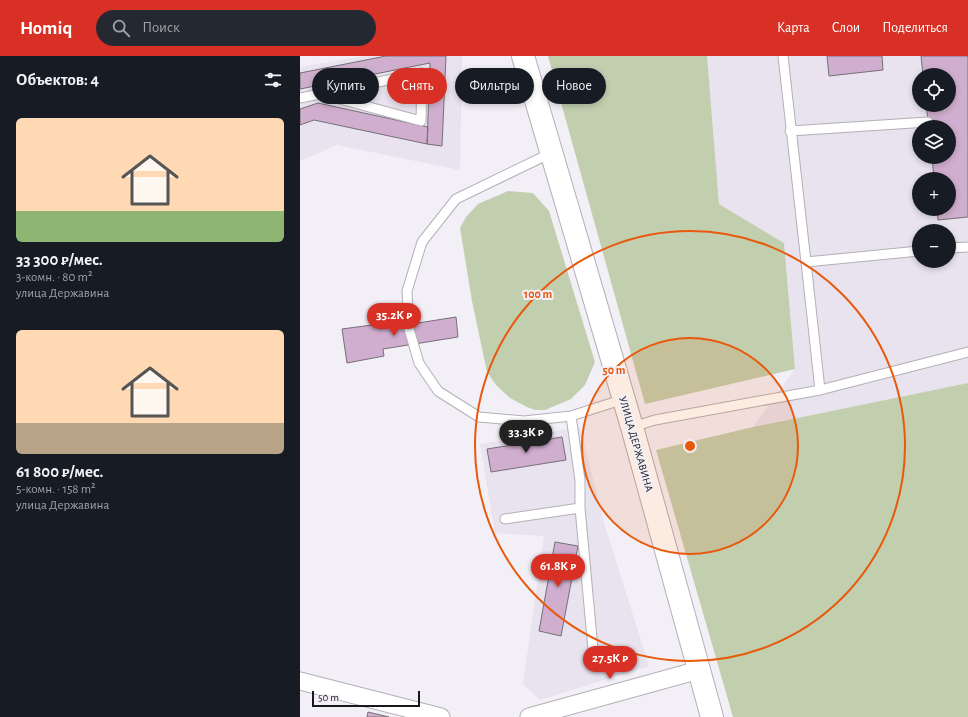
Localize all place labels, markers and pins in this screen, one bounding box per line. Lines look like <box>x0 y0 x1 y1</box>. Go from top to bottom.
pin: 35.2K ₽ <box>357 303 431 337</box>
pin: 33.3K ₽ <box>489 420 563 454</box>
centre of rings <box>683 439 697 453</box>
pin: 61.8K ₽ <box>521 554 595 588</box>
pin: 27.5K ₽ <box>573 646 647 680</box>

